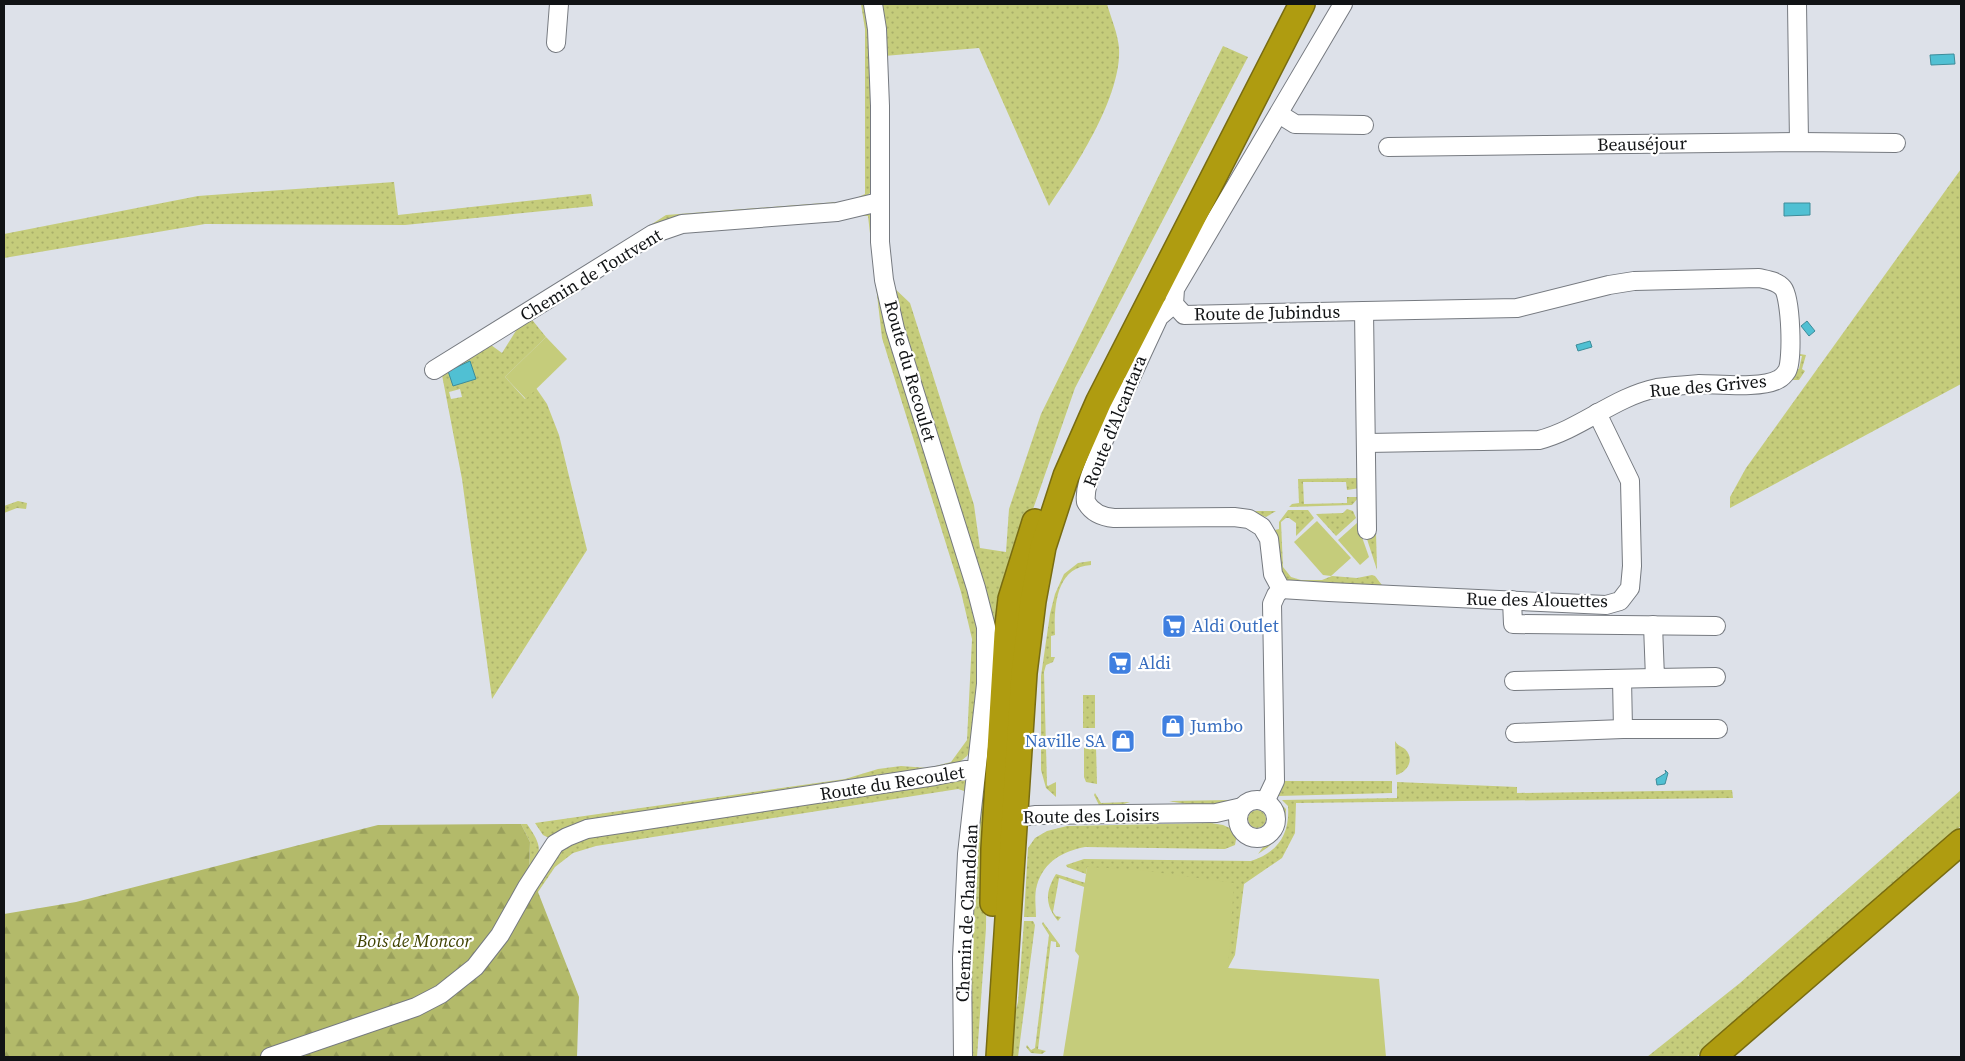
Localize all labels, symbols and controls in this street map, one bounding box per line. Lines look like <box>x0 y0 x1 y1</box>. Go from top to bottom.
street label: Beauséjour <box>1597 130 1687 157</box>
street label: Chemin de Toutvent <box>515 222 667 327</box>
street label: Route du Recoulet <box>878 297 943 445</box>
street label: Route de Jubindus <box>1194 299 1340 326</box>
street label: Route d'Alcantara <box>1077 350 1153 490</box>
street label: Rue des Grives <box>1648 368 1768 403</box>
street label: Rue des Alouettes <box>1466 586 1608 613</box>
supermarket icon: Aldi Outlet <box>1161 613 1187 639</box>
place label: Aldi Outlet <box>1192 613 1279 638</box>
supermarket icon: Aldi <box>1107 650 1133 676</box>
place label: Aldi <box>1138 650 1171 675</box>
shop icon: Jumbo <box>1160 713 1186 739</box>
place label: Jumbo <box>1189 713 1243 738</box>
place label: Naville SA <box>1025 728 1106 753</box>
shop icon: Naville SA <box>1110 728 1136 754</box>
street label: Route du Recoulet <box>818 759 966 806</box>
street label: Route des Loisirs <box>1022 802 1160 829</box>
street label: Chemin de Chandolan <box>949 823 984 1003</box>
park label: Bois de Moncor <box>355 928 472 953</box>

